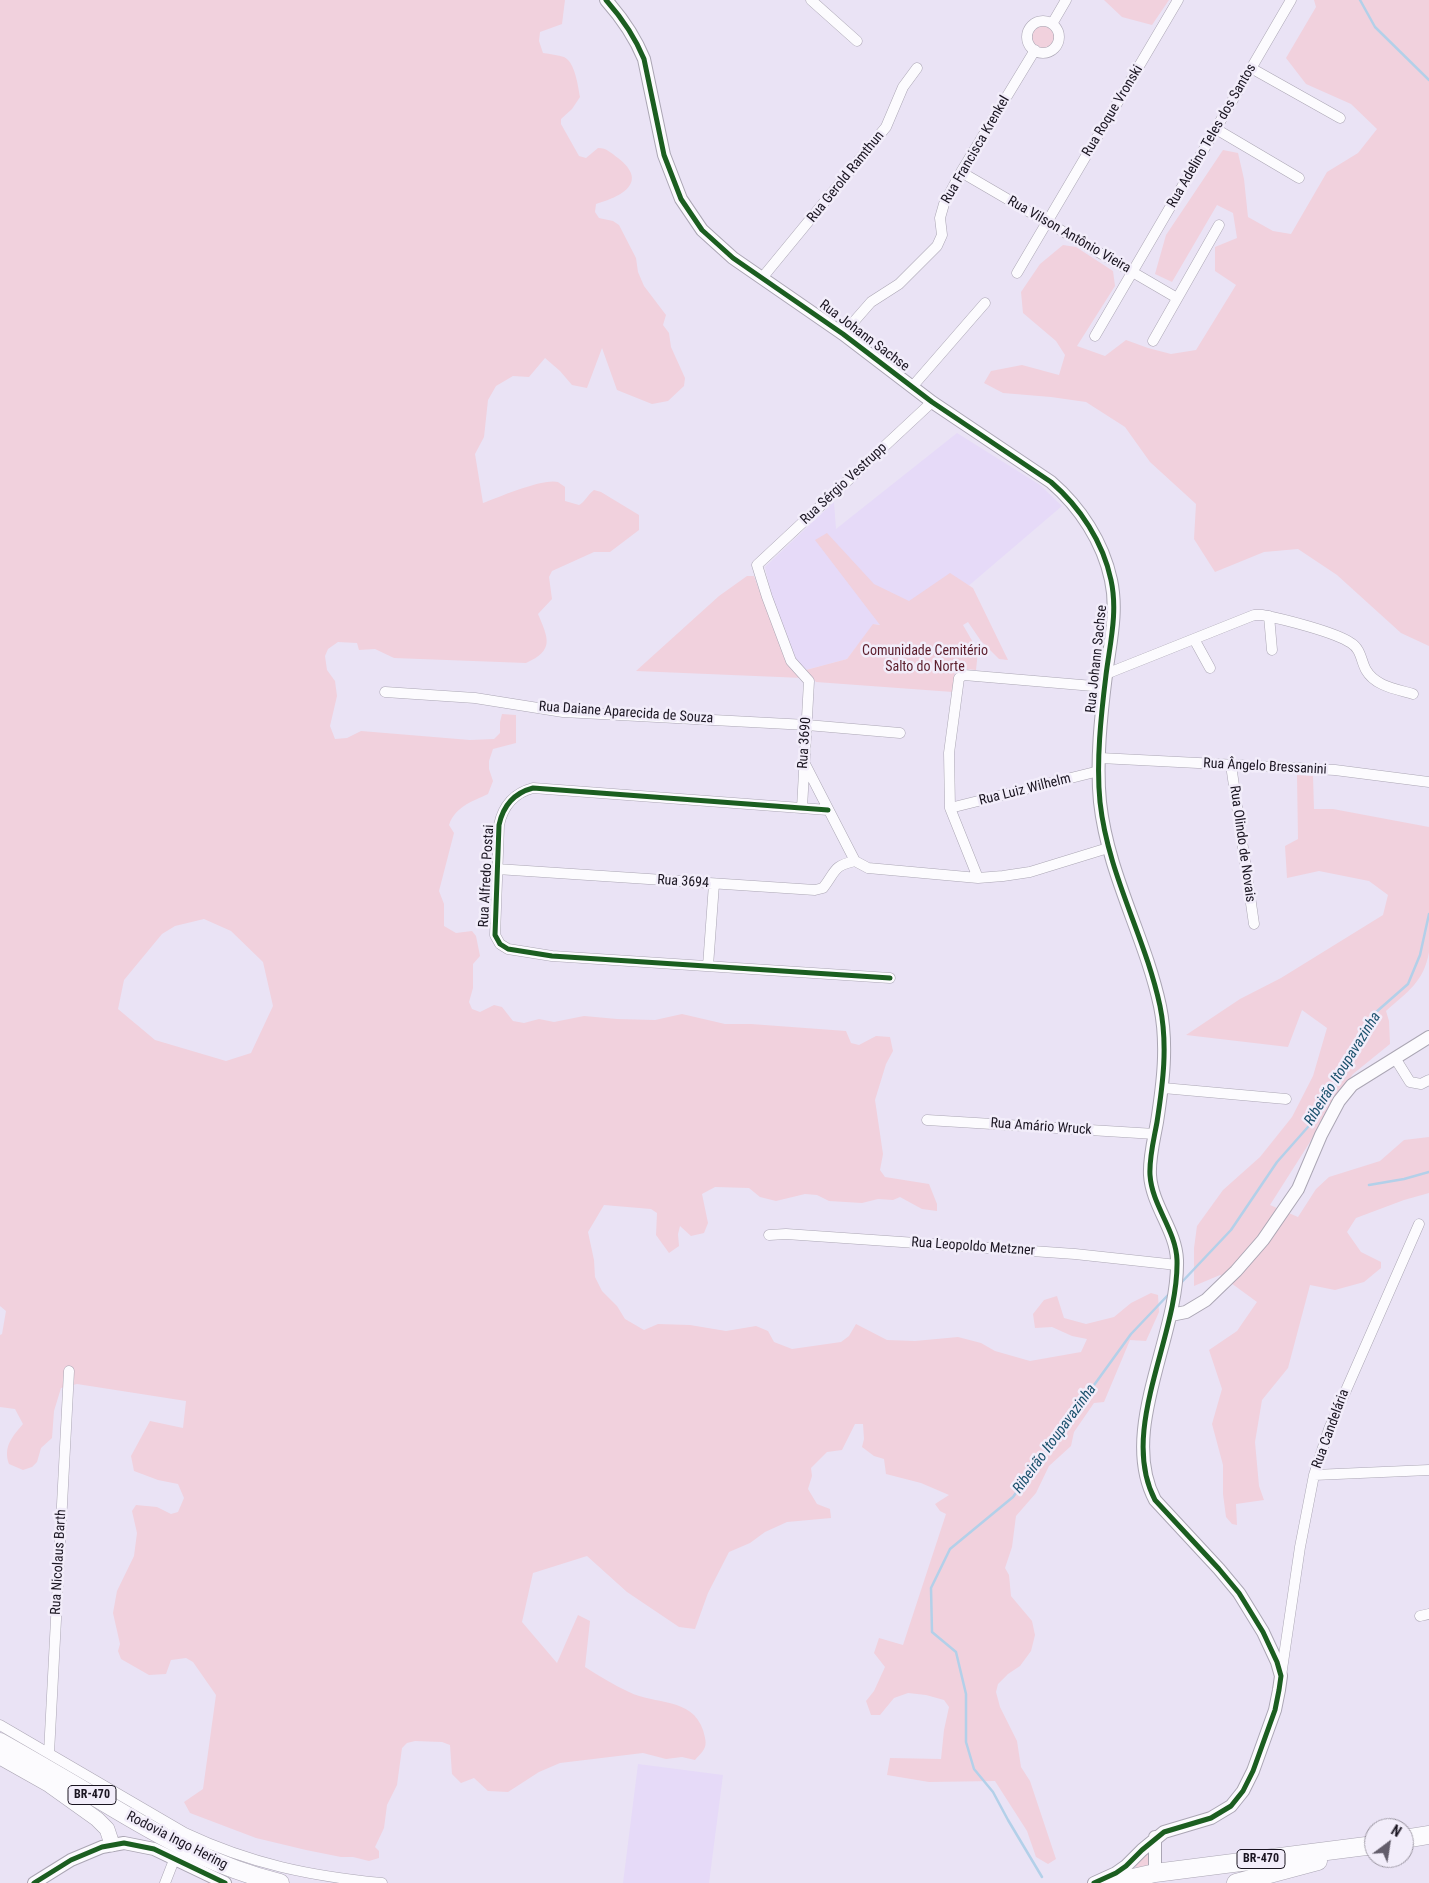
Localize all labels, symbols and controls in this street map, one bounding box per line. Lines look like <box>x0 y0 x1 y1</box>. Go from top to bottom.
street label: Rua Adelino Teles dos Santos <box>1164 61 1260 211</box>
street label: Rua Roque Vronski <box>1079 62 1147 160</box>
street label: Rua Francisca Krenkel <box>938 93 1014 207</box>
street label: Rua Gerold Ramthun <box>804 128 888 226</box>
street label: Rua Vilson Antônio Vieira <box>1004 193 1134 277</box>
street label: Rua Johann Sachse <box>816 297 912 375</box>
street label: Rua Sérgio Vestrupp <box>797 440 891 528</box>
street label: Rua Johann Sachse <box>1083 604 1111 714</box>
park label: Comunidade Cemitério Salto do Norte <box>862 643 988 676</box>
street label: Rua Daiane Aparecida de Souza <box>538 699 714 727</box>
street label: Rua 3690 <box>795 717 815 769</box>
street label: Rua Ângelo Bressanini <box>1203 755 1327 779</box>
street label: Rua Luiz Wilhelm <box>977 770 1073 810</box>
street label: Rua Olindo de Novais <box>1226 785 1258 903</box>
street label: Rua Alfredo Postai <box>476 824 498 928</box>
street label: Rua 3694 <box>657 872 709 892</box>
water label: Ribeirão Itoupavazinha <box>1301 1009 1385 1129</box>
street label: Rua Amário Wruck <box>990 1115 1092 1139</box>
street label: Rua Leopoldo Metzner <box>911 1234 1035 1260</box>
water label: Ribeirão Itoupavazinha <box>1009 1381 1101 1497</box>
street label: Rua Candelária <box>1309 1387 1353 1471</box>
street label: Rua Nicolaus Barth <box>48 1509 70 1615</box>
road number: BR-470 <box>68 1786 116 1804</box>
street label: Rodovia Ingo Hering <box>124 1808 230 1874</box>
north arrow <box>1364 1818 1414 1868</box>
text: N <box>1388 1822 1404 1840</box>
road number: BR-470 <box>1237 1850 1285 1868</box>

